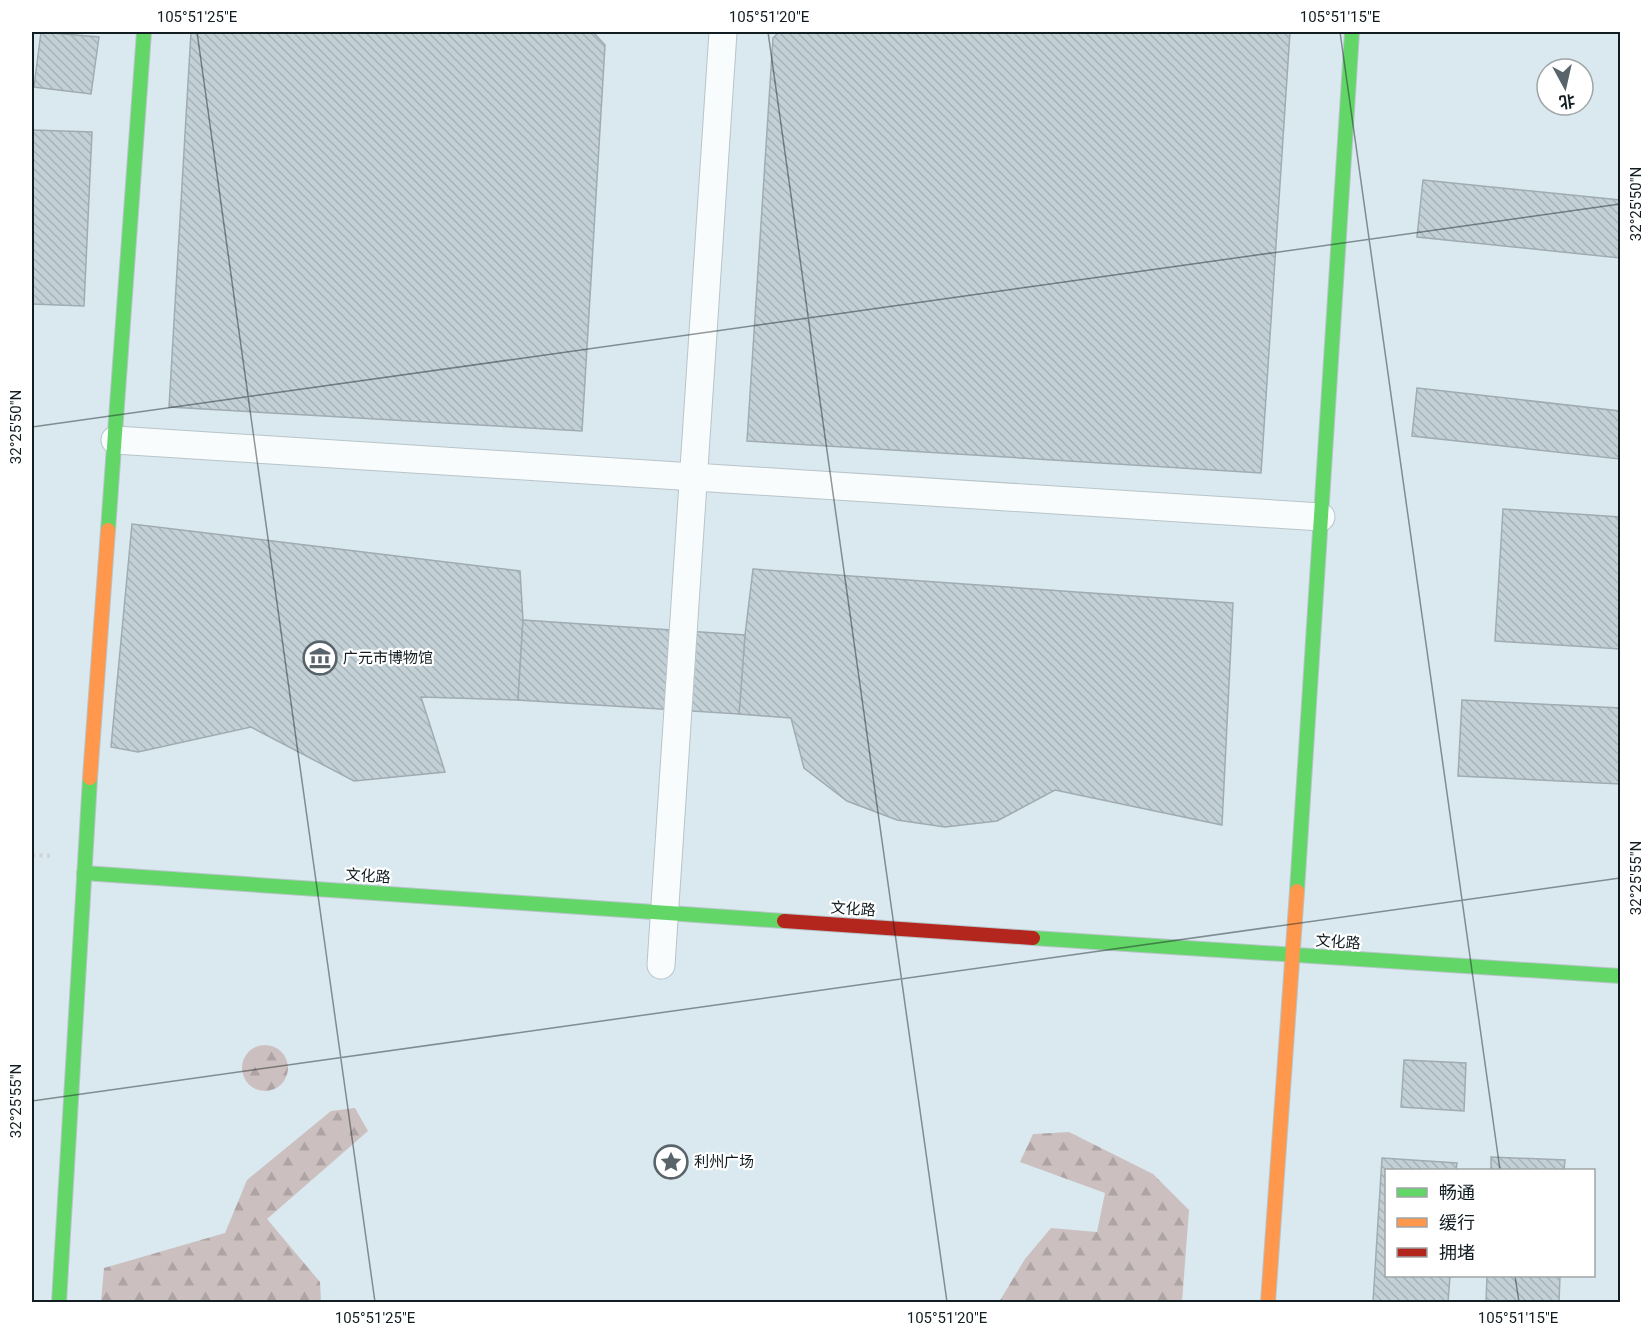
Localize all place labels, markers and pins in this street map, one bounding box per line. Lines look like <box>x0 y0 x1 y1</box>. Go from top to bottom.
museum icon: 广元市博物馆 <box>302 640 338 676</box>
place label: 广元市博物馆 <box>343 649 433 667</box>
place icon: 利州广场 <box>653 1144 689 1180</box>
place label: 利州广场 <box>694 1153 754 1171</box>

